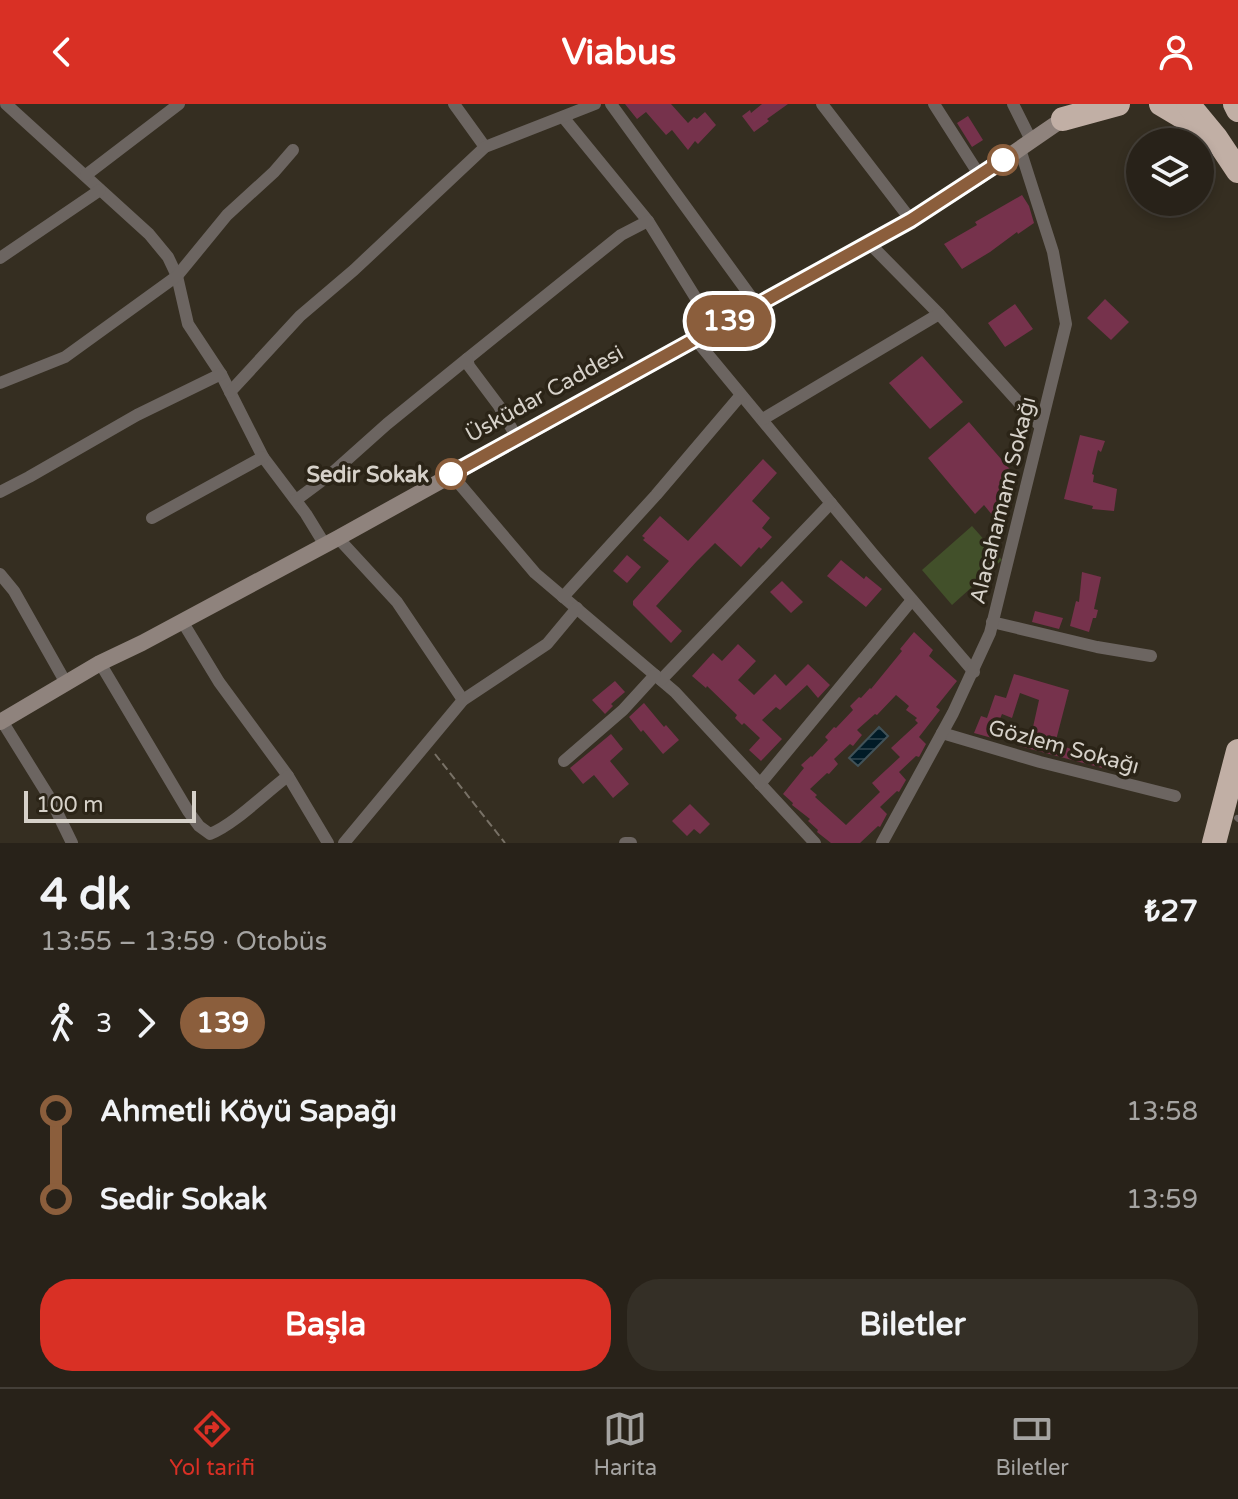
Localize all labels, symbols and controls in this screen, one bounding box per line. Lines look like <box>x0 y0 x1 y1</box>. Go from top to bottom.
icon: back <box>40 30 84 74</box>
icon: person <box>1154 30 1198 74</box>
text: Viabus <box>562 31 676 74</box>
map controls <box>1126 128 1214 216</box>
button: layers <box>1126 128 1214 216</box>
unlabelled marker <box>988 145 1018 175</box>
line badge: 139 <box>683 295 775 347</box>
text: 139 <box>703 304 755 338</box>
street label: Üsküdar Caddesi <box>461 340 628 448</box>
street label: Alacahamam Sokağı <box>965 394 1041 607</box>
marker: Sedir Sokak <box>436 459 466 489</box>
place label: Sedir Sokak <box>306 462 429 488</box>
street label: Gözlem Sokağı <box>985 714 1142 780</box>
scale bar <box>24 787 196 823</box>
text: 100 m <box>36 792 103 818</box>
text: 4 dk <box>40 869 131 922</box>
text: ₺27 <box>1144 893 1198 930</box>
text: 13:55 – 13:59 · Otobüs <box>40 926 327 957</box>
icon: walk <box>40 1001 84 1045</box>
icon: forward <box>124 1001 168 1045</box>
text: 139 <box>196 1006 249 1040</box>
text: 3 <box>96 1008 112 1039</box>
text: Ahmetli Köyü Sapağı <box>100 1093 397 1130</box>
text: 13:58 <box>1126 1096 1198 1127</box>
text: Sedir Sokak <box>100 1181 267 1218</box>
text: 13:59 <box>1126 1184 1198 1215</box>
button: Başla <box>40 1279 611 1371</box>
button: Biletler <box>627 1279 1198 1371</box>
tab: Yol tarifi <box>169 1407 255 1481</box>
tab: Harita <box>593 1407 657 1481</box>
tab: Biletler <box>996 1407 1069 1481</box>

